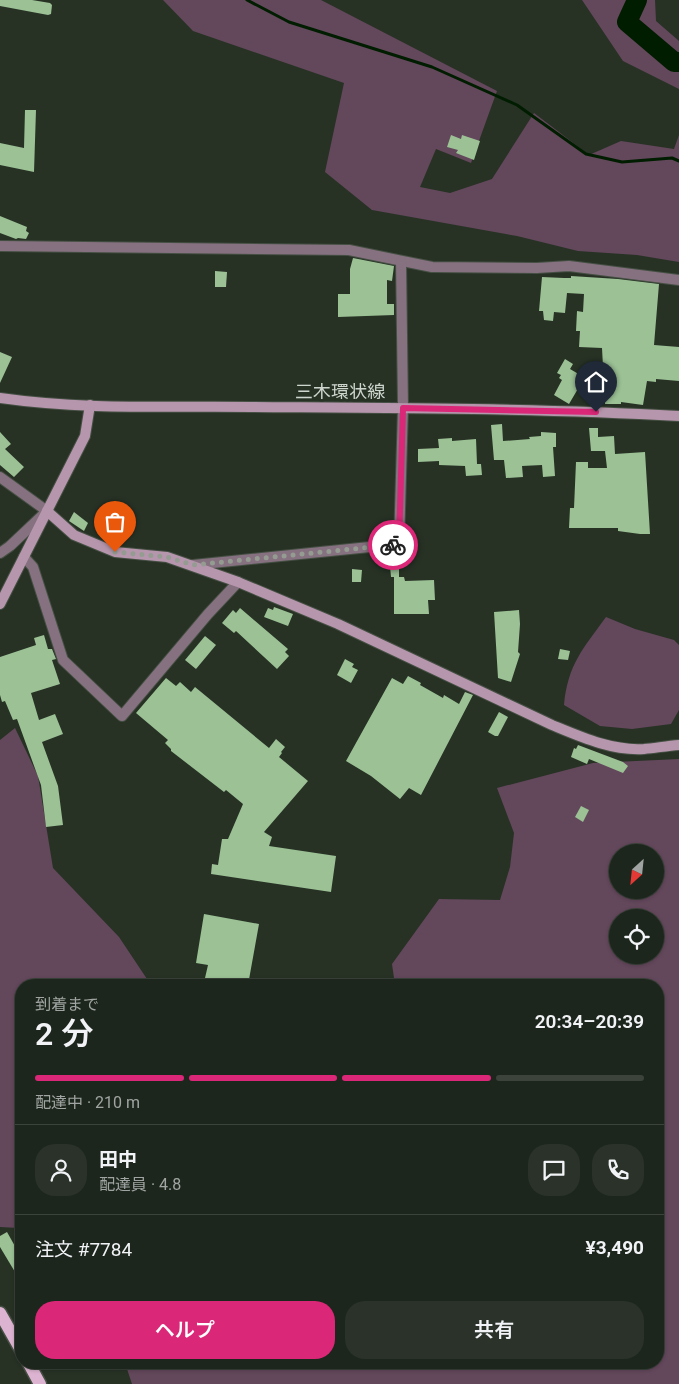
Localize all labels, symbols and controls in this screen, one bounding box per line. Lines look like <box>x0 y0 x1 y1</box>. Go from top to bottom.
pin <box>575 361 617 412</box>
icon: home <box>582 368 610 396</box>
street label: 三木環状線 <box>295 381 385 402</box>
pin <box>94 501 136 552</box>
icon: bag <box>101 508 129 536</box>
courier <box>368 520 418 570</box>
icon: bike <box>379 531 407 559</box>
north arrow <box>609 844 664 899</box>
map controls <box>609 844 664 964</box>
button: locate <box>609 909 664 964</box>
text: 到着まで <box>35 995 99 1014</box>
text: 20:34–20:39 <box>535 1010 644 1033</box>
text: 2 分 <box>35 1015 93 1053</box>
text: 配達中 · 210 m <box>35 1093 140 1112</box>
button: person <box>35 1144 87 1196</box>
button: chat <box>528 1144 580 1196</box>
button: phone <box>592 1144 644 1196</box>
text: 田中 <box>99 1148 137 1171</box>
text: 配達員 · 4.8 <box>99 1175 181 1194</box>
text: ¥3,490 <box>586 1236 644 1259</box>
text: 注文 #7784 <box>35 1238 132 1261</box>
button: ヘルプ <box>35 1301 335 1359</box>
button: 共有 <box>345 1301 644 1359</box>

